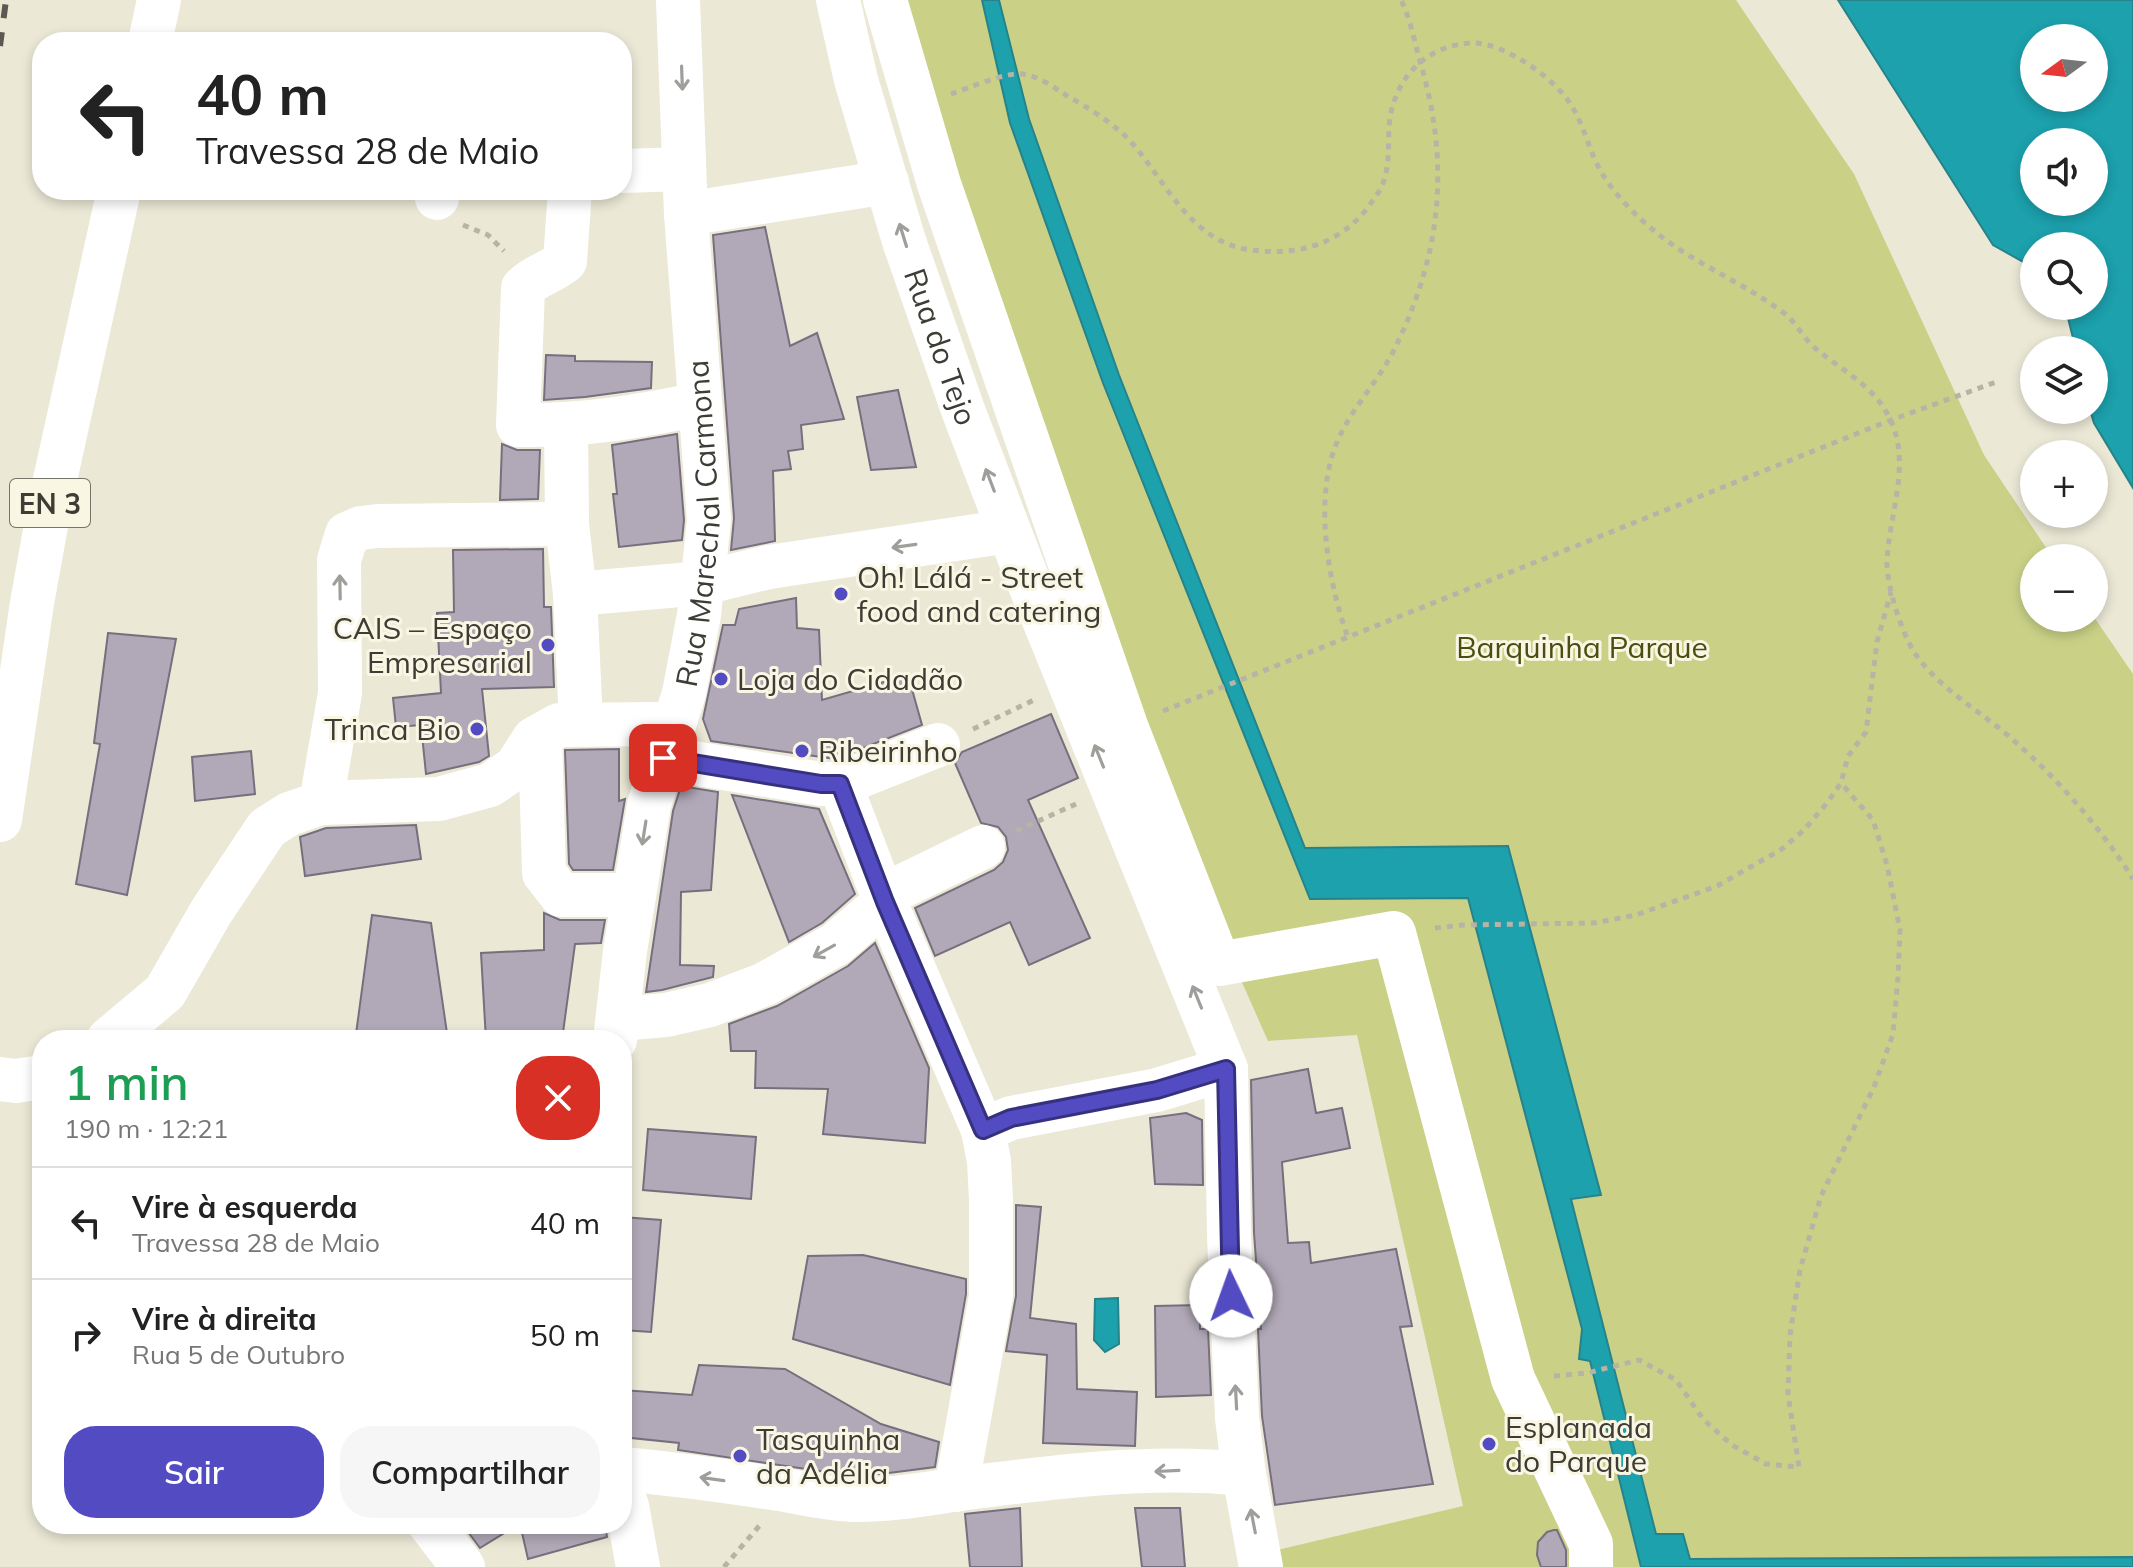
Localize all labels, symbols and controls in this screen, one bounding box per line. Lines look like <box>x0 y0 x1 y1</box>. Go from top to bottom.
north arrow <box>2020 24 2108 112</box>
map controls <box>2020 24 2108 632</box>
text: 40 m <box>196 59 329 129</box>
icon: left <box>64 64 168 168</box>
one-way arrow <box>674 64 689 91</box>
text: Travessa 28 de Maio <box>196 128 539 173</box>
button: sound <box>2020 128 2108 216</box>
one-way arrow <box>895 223 910 249</box>
button: search <box>2020 232 2108 320</box>
street label: Rua do Tejo <box>896 263 986 430</box>
button: layers <box>2020 336 2108 424</box>
street label: Rua Marechal Carmona <box>667 359 728 690</box>
button: + <box>2020 440 2108 528</box>
one-way arrow <box>982 468 996 493</box>
road number: EN 3 <box>10 479 90 527</box>
one-way arrow <box>892 539 917 554</box>
button: − <box>2020 544 2108 632</box>
place label: Oh! Lálá - Street food and catering <box>857 558 1101 630</box>
one-way arrow <box>332 574 347 601</box>
marker: Oh! Lálá - Street food and catering <box>832 585 850 603</box>
place label: CAIS – Espaço Empresarial <box>333 609 532 681</box>
park label: Barquinha Parque <box>1456 628 1708 666</box>
marker: CAIS – Espaço Empresarial <box>539 636 557 654</box>
place label: Loja do Cidadão <box>737 660 963 698</box>
marker: Loja do Cidadão <box>712 670 730 688</box>
place label: Trinca Bio <box>324 710 461 748</box>
marker: Trinca Bio <box>468 720 486 738</box>
pin <box>629 724 697 792</box>
place label: Ribeirinho <box>818 732 958 770</box>
icon: arrive <box>641 736 685 780</box>
marker: Ribeirinho <box>793 742 811 760</box>
one-way arrow <box>1091 744 1105 769</box>
one-way arrow <box>636 820 651 846</box>
one-way arrow <box>813 943 836 959</box>
one-way arrow <box>1188 985 1203 1010</box>
text: 1 min <box>64 1052 189 1112</box>
button: close <box>516 1056 600 1140</box>
text: 190 m · 12:21 <box>64 1112 228 1145</box>
text: Vire à esquerda <box>132 1188 358 1226</box>
icon: left <box>64 1201 108 1245</box>
text: 40 m <box>530 1204 600 1242</box>
text: Travessa 28 de Maio <box>132 1226 380 1259</box>
position arrow <box>1189 1254 1273 1338</box>
text: Vire à direita <box>132 1300 317 1338</box>
icon: right <box>64 1313 108 1357</box>
text: 50 m <box>530 1316 600 1354</box>
text: Rua 5 de Outubro <box>132 1338 345 1371</box>
one-way arrow <box>1229 1384 1244 1411</box>
place label: Esplanada do Parque <box>1505 1408 1652 1480</box>
place label: Tasquinha da Adélia <box>756 1420 900 1492</box>
button: Sair <box>64 1426 324 1518</box>
button: Compartilhar <box>340 1426 600 1518</box>
marker: Esplanada do Parque <box>1480 1435 1498 1453</box>
marker: Tasquinha da Adélia <box>731 1447 749 1465</box>
one-way arrow <box>1154 1464 1181 1479</box>
one-way arrow <box>700 1471 725 1486</box>
one-way arrow <box>1244 1508 1259 1534</box>

